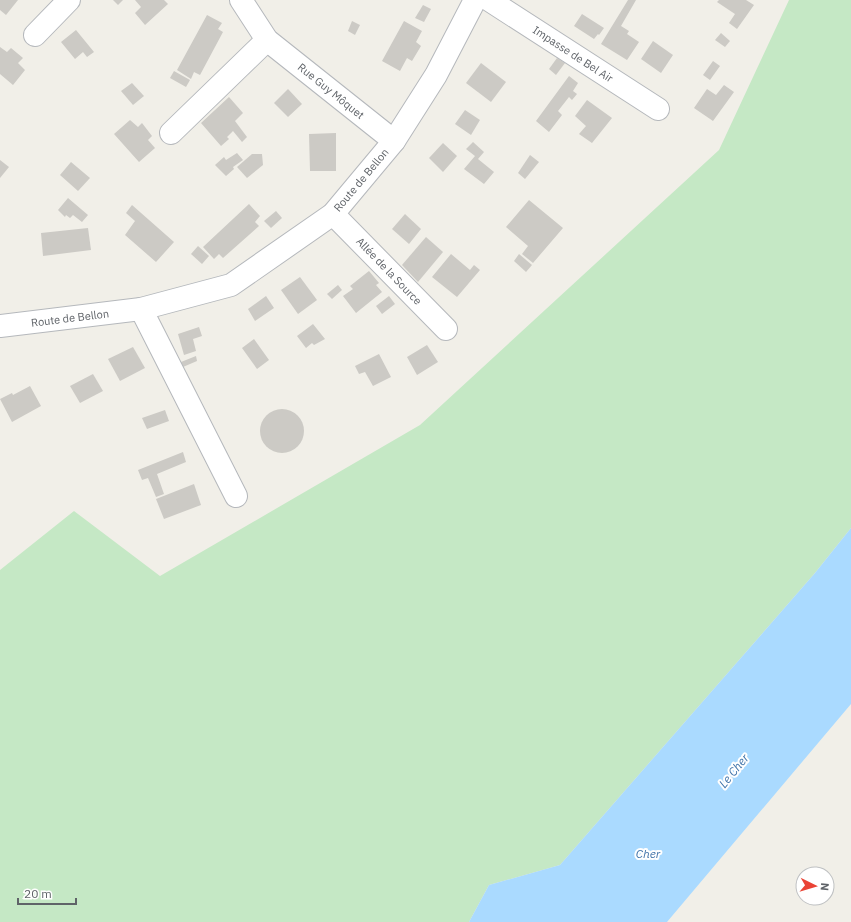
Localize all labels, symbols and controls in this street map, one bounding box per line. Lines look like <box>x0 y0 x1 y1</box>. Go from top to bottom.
street label: Impasse de Bel Air <box>530 23 616 85</box>
street label: Rue Guy Môquet <box>295 60 367 122</box>
street label: Route de Bellon <box>330 146 392 214</box>
street label: Allée de la Source <box>353 234 425 308</box>
street label: Route de Bellon <box>30 306 110 330</box>
water label: Le Cher <box>715 750 752 791</box>
water label: Cher <box>636 846 661 861</box>
north arrow <box>795 866 835 906</box>
scale bar <box>18 880 76 906</box>
text: N <box>818 882 832 891</box>
text: 20 m <box>24 886 52 901</box>

